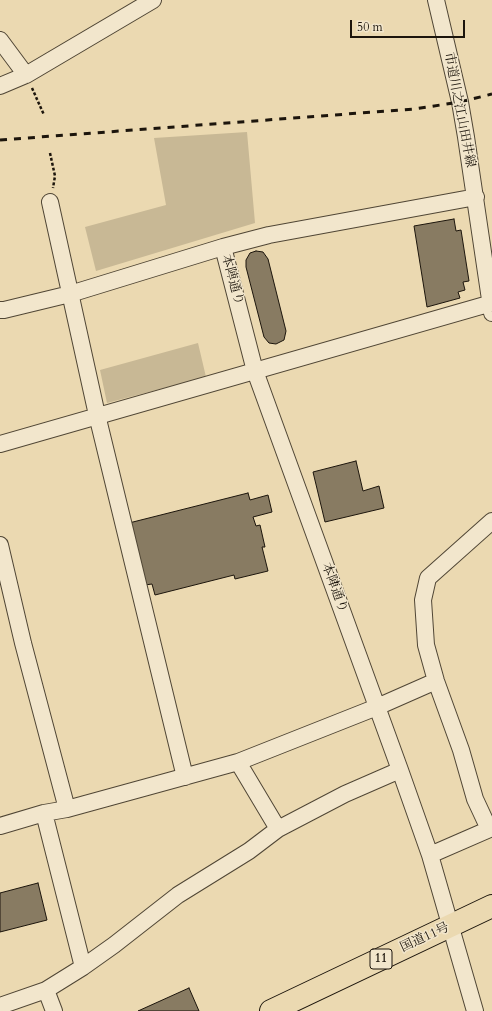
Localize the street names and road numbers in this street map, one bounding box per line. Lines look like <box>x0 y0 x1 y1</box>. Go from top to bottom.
street label: 市道川之江山田井線 <box>440 51 478 169</box>
street label: 本陣通り <box>218 253 246 307</box>
street label: 本陣通り <box>318 561 350 615</box>
street label: 国道11号 <box>398 920 452 956</box>
road number: 11 <box>370 949 392 969</box>

